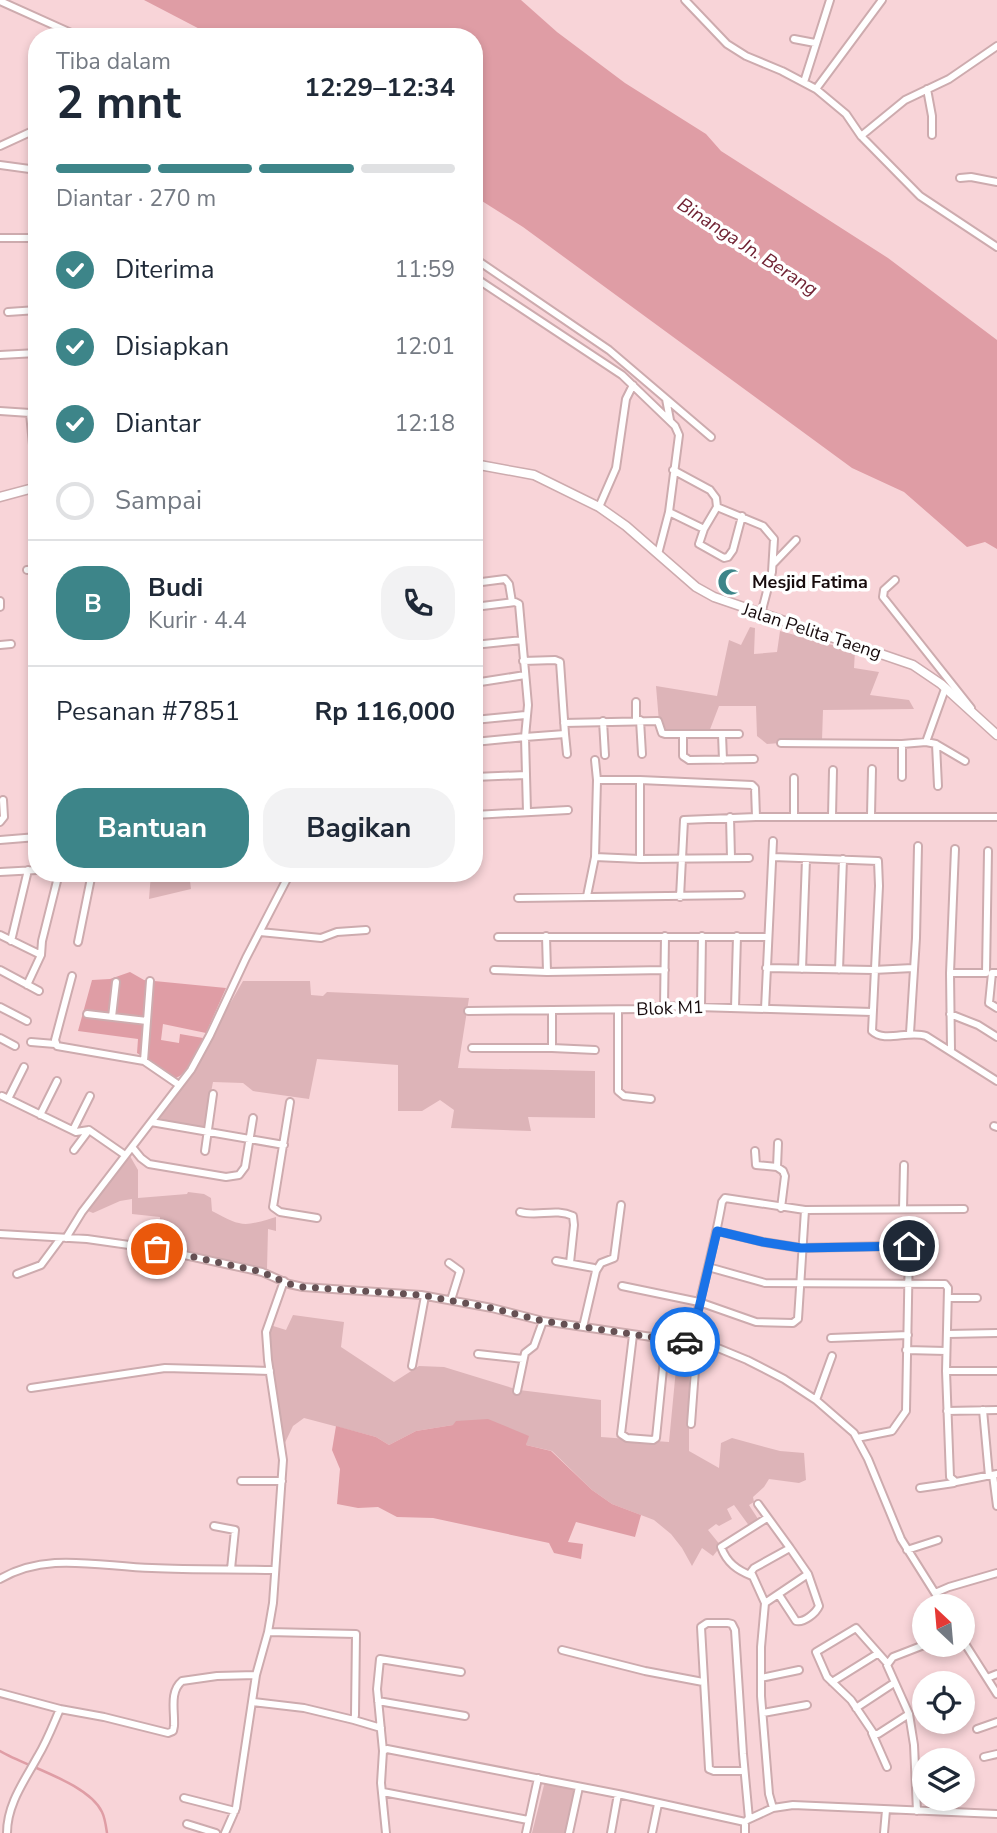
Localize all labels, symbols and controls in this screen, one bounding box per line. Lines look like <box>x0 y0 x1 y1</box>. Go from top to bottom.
text: Tiba dalam <box>56 46 171 77</box>
text: 12:29–12:34 <box>304 70 455 105</box>
text: 2 mnt <box>56 71 181 134</box>
text: Diantar · 270 m <box>56 183 216 214</box>
water label: Binanga Jn. Berang <box>672 192 823 302</box>
icon: check <box>56 251 94 289</box>
text: Diterima <box>115 252 215 287</box>
text: 11:59 <box>395 254 455 285</box>
icon: check <box>56 328 94 366</box>
text: Disiapkan <box>115 329 229 364</box>
text: 12:01 <box>395 331 455 362</box>
icon: check <box>56 405 94 443</box>
text: Diantar <box>115 406 201 441</box>
text: 12:18 <box>395 408 455 439</box>
text: Sampai <box>115 483 202 518</box>
button: phone <box>381 566 455 640</box>
mosque icon: Mesjid Fatima <box>716 567 746 597</box>
text: Budi <box>148 570 203 605</box>
place label: Mesjid Fatima <box>752 570 868 594</box>
text: B <box>84 586 102 621</box>
street label: Jalan Pelita Taeng <box>738 597 885 665</box>
text: Kurir · 4.4 <box>148 605 247 636</box>
text: Pesanan #7851 <box>56 694 240 729</box>
text: Rp 116,000 <box>314 694 455 729</box>
button: Bantuan <box>56 788 249 868</box>
button: Bagikan <box>263 788 455 868</box>
street label: Blok M1 <box>636 995 704 1021</box>
pin <box>879 1216 939 1276</box>
pin <box>127 1219 187 1279</box>
icon: home <box>890 1227 928 1265</box>
icon: bag <box>138 1230 176 1268</box>
courier <box>650 1307 720 1377</box>
icon: car <box>666 1323 704 1361</box>
north arrow <box>912 1594 975 1657</box>
map controls <box>912 1594 975 1811</box>
button: locate <box>912 1671 975 1734</box>
button: layers <box>912 1748 975 1811</box>

